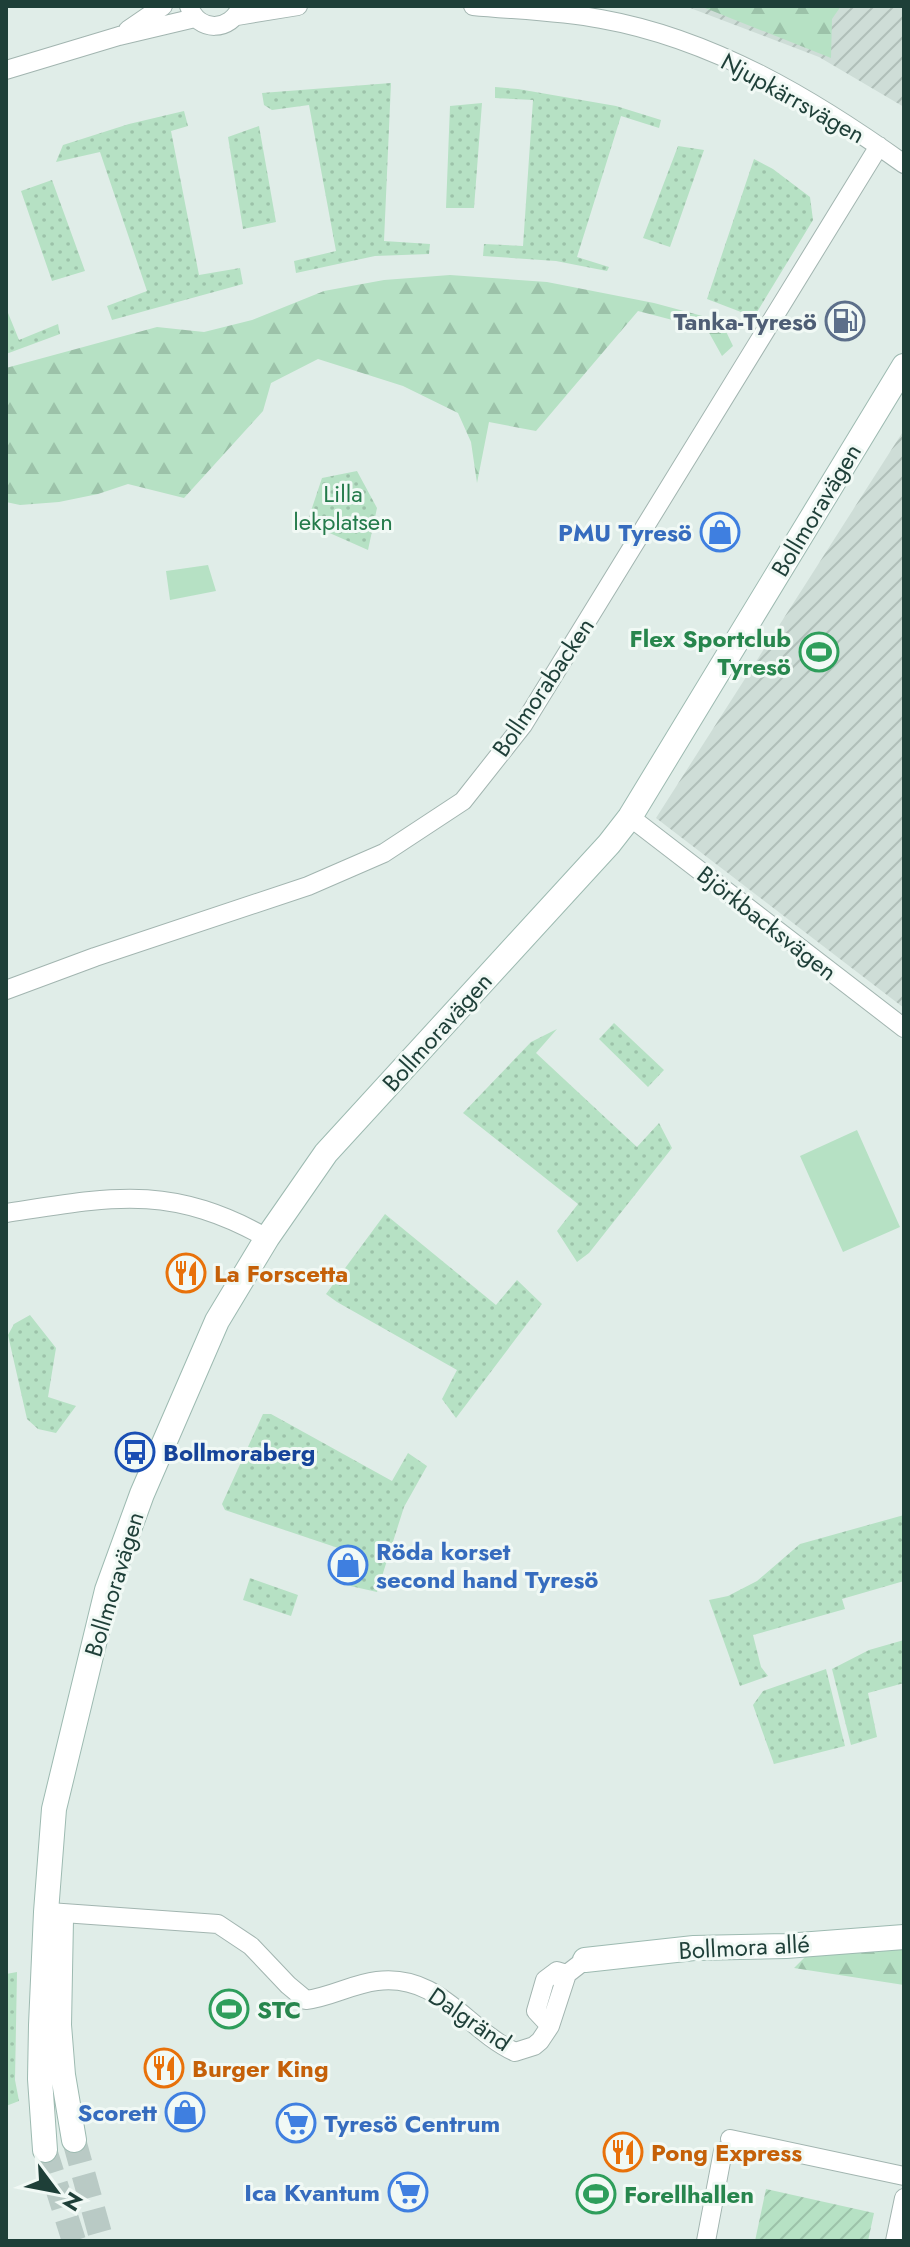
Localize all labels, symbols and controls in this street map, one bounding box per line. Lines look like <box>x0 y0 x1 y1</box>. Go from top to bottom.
street label: Njupkärrsvägen <box>715 44 871 152</box>
fuel station icon: Tanka-Tyresö <box>824 300 866 342</box>
place label: Tanka-Tyresö <box>673 304 817 339</box>
street label: Bollmoravägen <box>762 437 870 583</box>
park label: Lilla lekplatsen <box>293 476 393 539</box>
shop icon: PMU Tyresö <box>699 511 741 553</box>
place label: PMU Tyresö <box>558 515 692 550</box>
street label: Bollmorabacken <box>483 610 603 764</box>
place label: Flex Sportclub Tyresö <box>629 621 791 684</box>
sports icon: Flex Sportclub Tyresö <box>798 631 840 673</box>
street label: Björkbacksvägen <box>690 857 844 989</box>
street label: Bollmoravägen <box>374 965 500 1099</box>
restaurant icon: La Forscetta <box>165 1252 207 1294</box>
place label: La Forscetta <box>214 1256 348 1291</box>
bus stop icon: Bollmoraberg <box>114 1431 156 1473</box>
place label: Bollmoraberg <box>163 1435 315 1470</box>
street label: Bollmoravägen <box>75 1507 153 1661</box>
place label: Röda korset second hand Tyresö <box>376 1534 599 1597</box>
shop icon: Röda korset second hand Tyresö <box>327 1544 369 1586</box>
street label: Bollmora allé <box>678 1926 810 1968</box>
street label: Dalgränd <box>422 1978 518 2060</box>
sports icon: STC <box>208 1988 250 2030</box>
place label: STC <box>257 1992 301 2027</box>
restaurant icon: Burger King <box>143 2047 185 2089</box>
place label: Burger King <box>192 2051 329 2086</box>
shop icon: Scorett <box>164 2091 206 2133</box>
place label: Scorett <box>77 2095 157 2130</box>
supermarket icon: Tyresö Centrum <box>275 2102 317 2144</box>
place label: Tyresö Centrum <box>324 2106 500 2141</box>
restaurant icon: Pong Express <box>602 2131 644 2173</box>
place label: Pong Express <box>651 2135 802 2170</box>
north arrow <box>16 2151 96 2231</box>
supermarket icon: Ica Kvantum <box>387 2171 429 2213</box>
sports icon: Forellhallen <box>575 2173 617 2215</box>
place label: Ica Kvantum <box>244 2175 380 2210</box>
place label: Forellhallen <box>624 2177 754 2212</box>
text: N <box>55 2186 91 2217</box>

